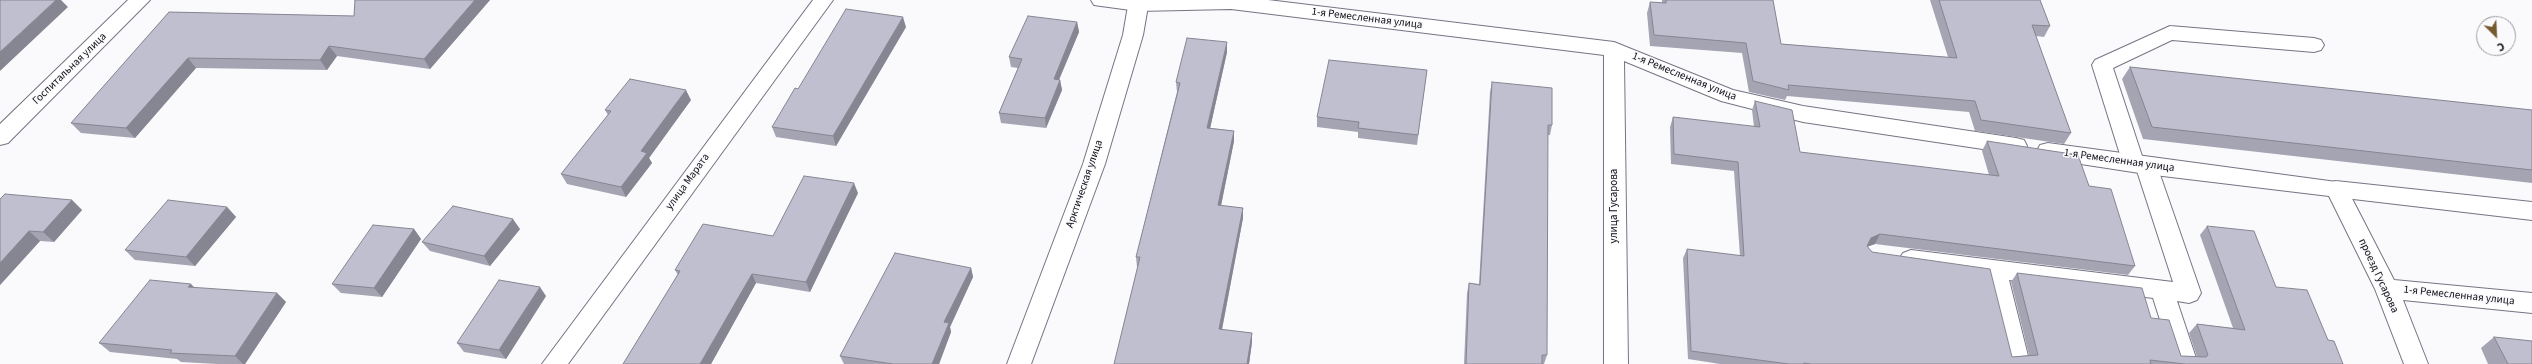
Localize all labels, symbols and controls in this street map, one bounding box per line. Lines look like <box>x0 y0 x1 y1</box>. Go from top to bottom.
street label: 1-я Ремесленная улица <box>1311 6 1423 32</box>
north arrow <box>2476 16 2516 56</box>
street label: Госпитальная улица <box>30 30 110 108</box>
text: С <box>2495 38 2507 55</box>
street label: 1-я Ремесленная улица <box>1630 50 1738 104</box>
street label: Арктическая улица <box>1064 138 1106 230</box>
street label: 1-я Ремесленная улица <box>2063 147 2175 175</box>
street label: улица Марата <box>663 151 713 213</box>
street label: улица Гусарова <box>1608 169 1622 243</box>
street label: проезд Гусарова <box>2355 237 2401 315</box>
street label: 1-я Ремесленная улица <box>2403 284 2515 308</box>

